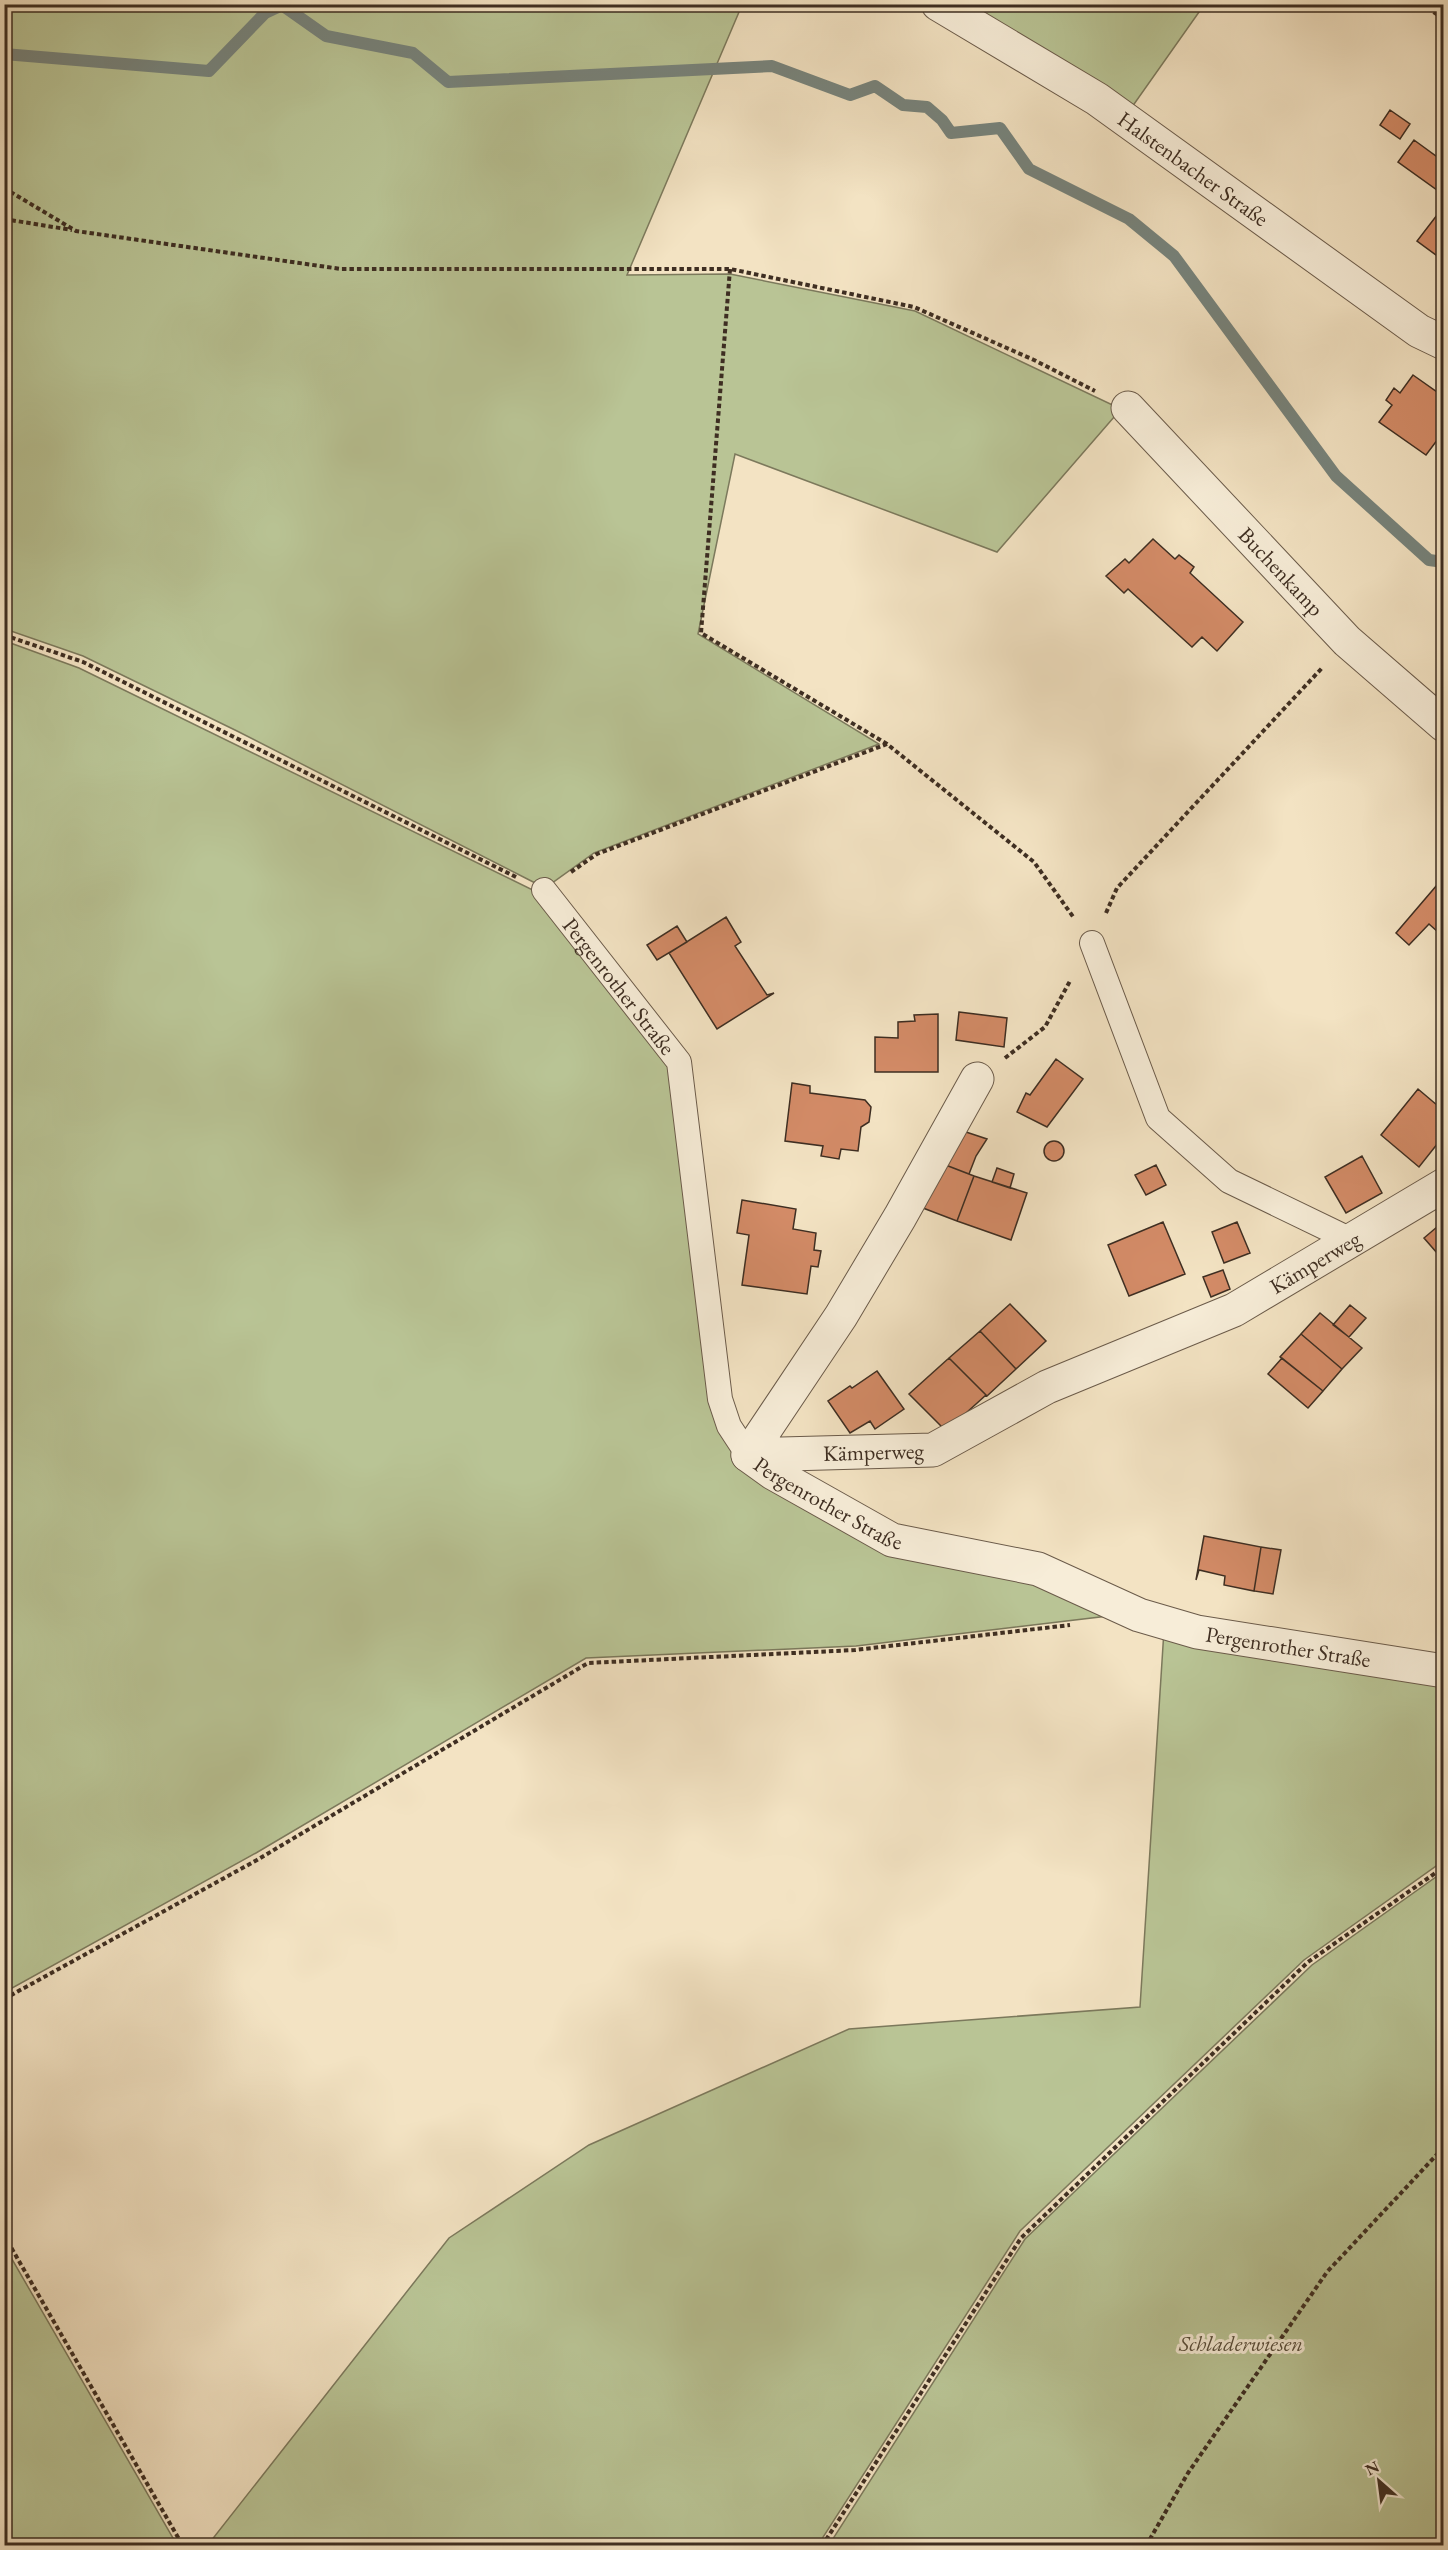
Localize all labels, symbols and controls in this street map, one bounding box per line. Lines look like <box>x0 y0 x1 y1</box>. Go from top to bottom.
street label: Halstenbacher Straße <box>1112 104 1275 233</box>
street label: Buchenkamp <box>1232 520 1331 622</box>
street label: Pergenrother Straße <box>556 911 682 1061</box>
street label: Kämperweg <box>1264 1223 1366 1300</box>
street label: Kämperweg <box>823 1436 925 1467</box>
street label: Pergenrother Straße <box>748 1449 905 1556</box>
street label: Pergenrother Straße <box>1204 1619 1373 1674</box>
park label: Schladerwiesen <box>1178 2329 1303 2358</box>
north arrow <box>1349 2451 1409 2511</box>
text: N <box>1362 2456 1383 2481</box>

